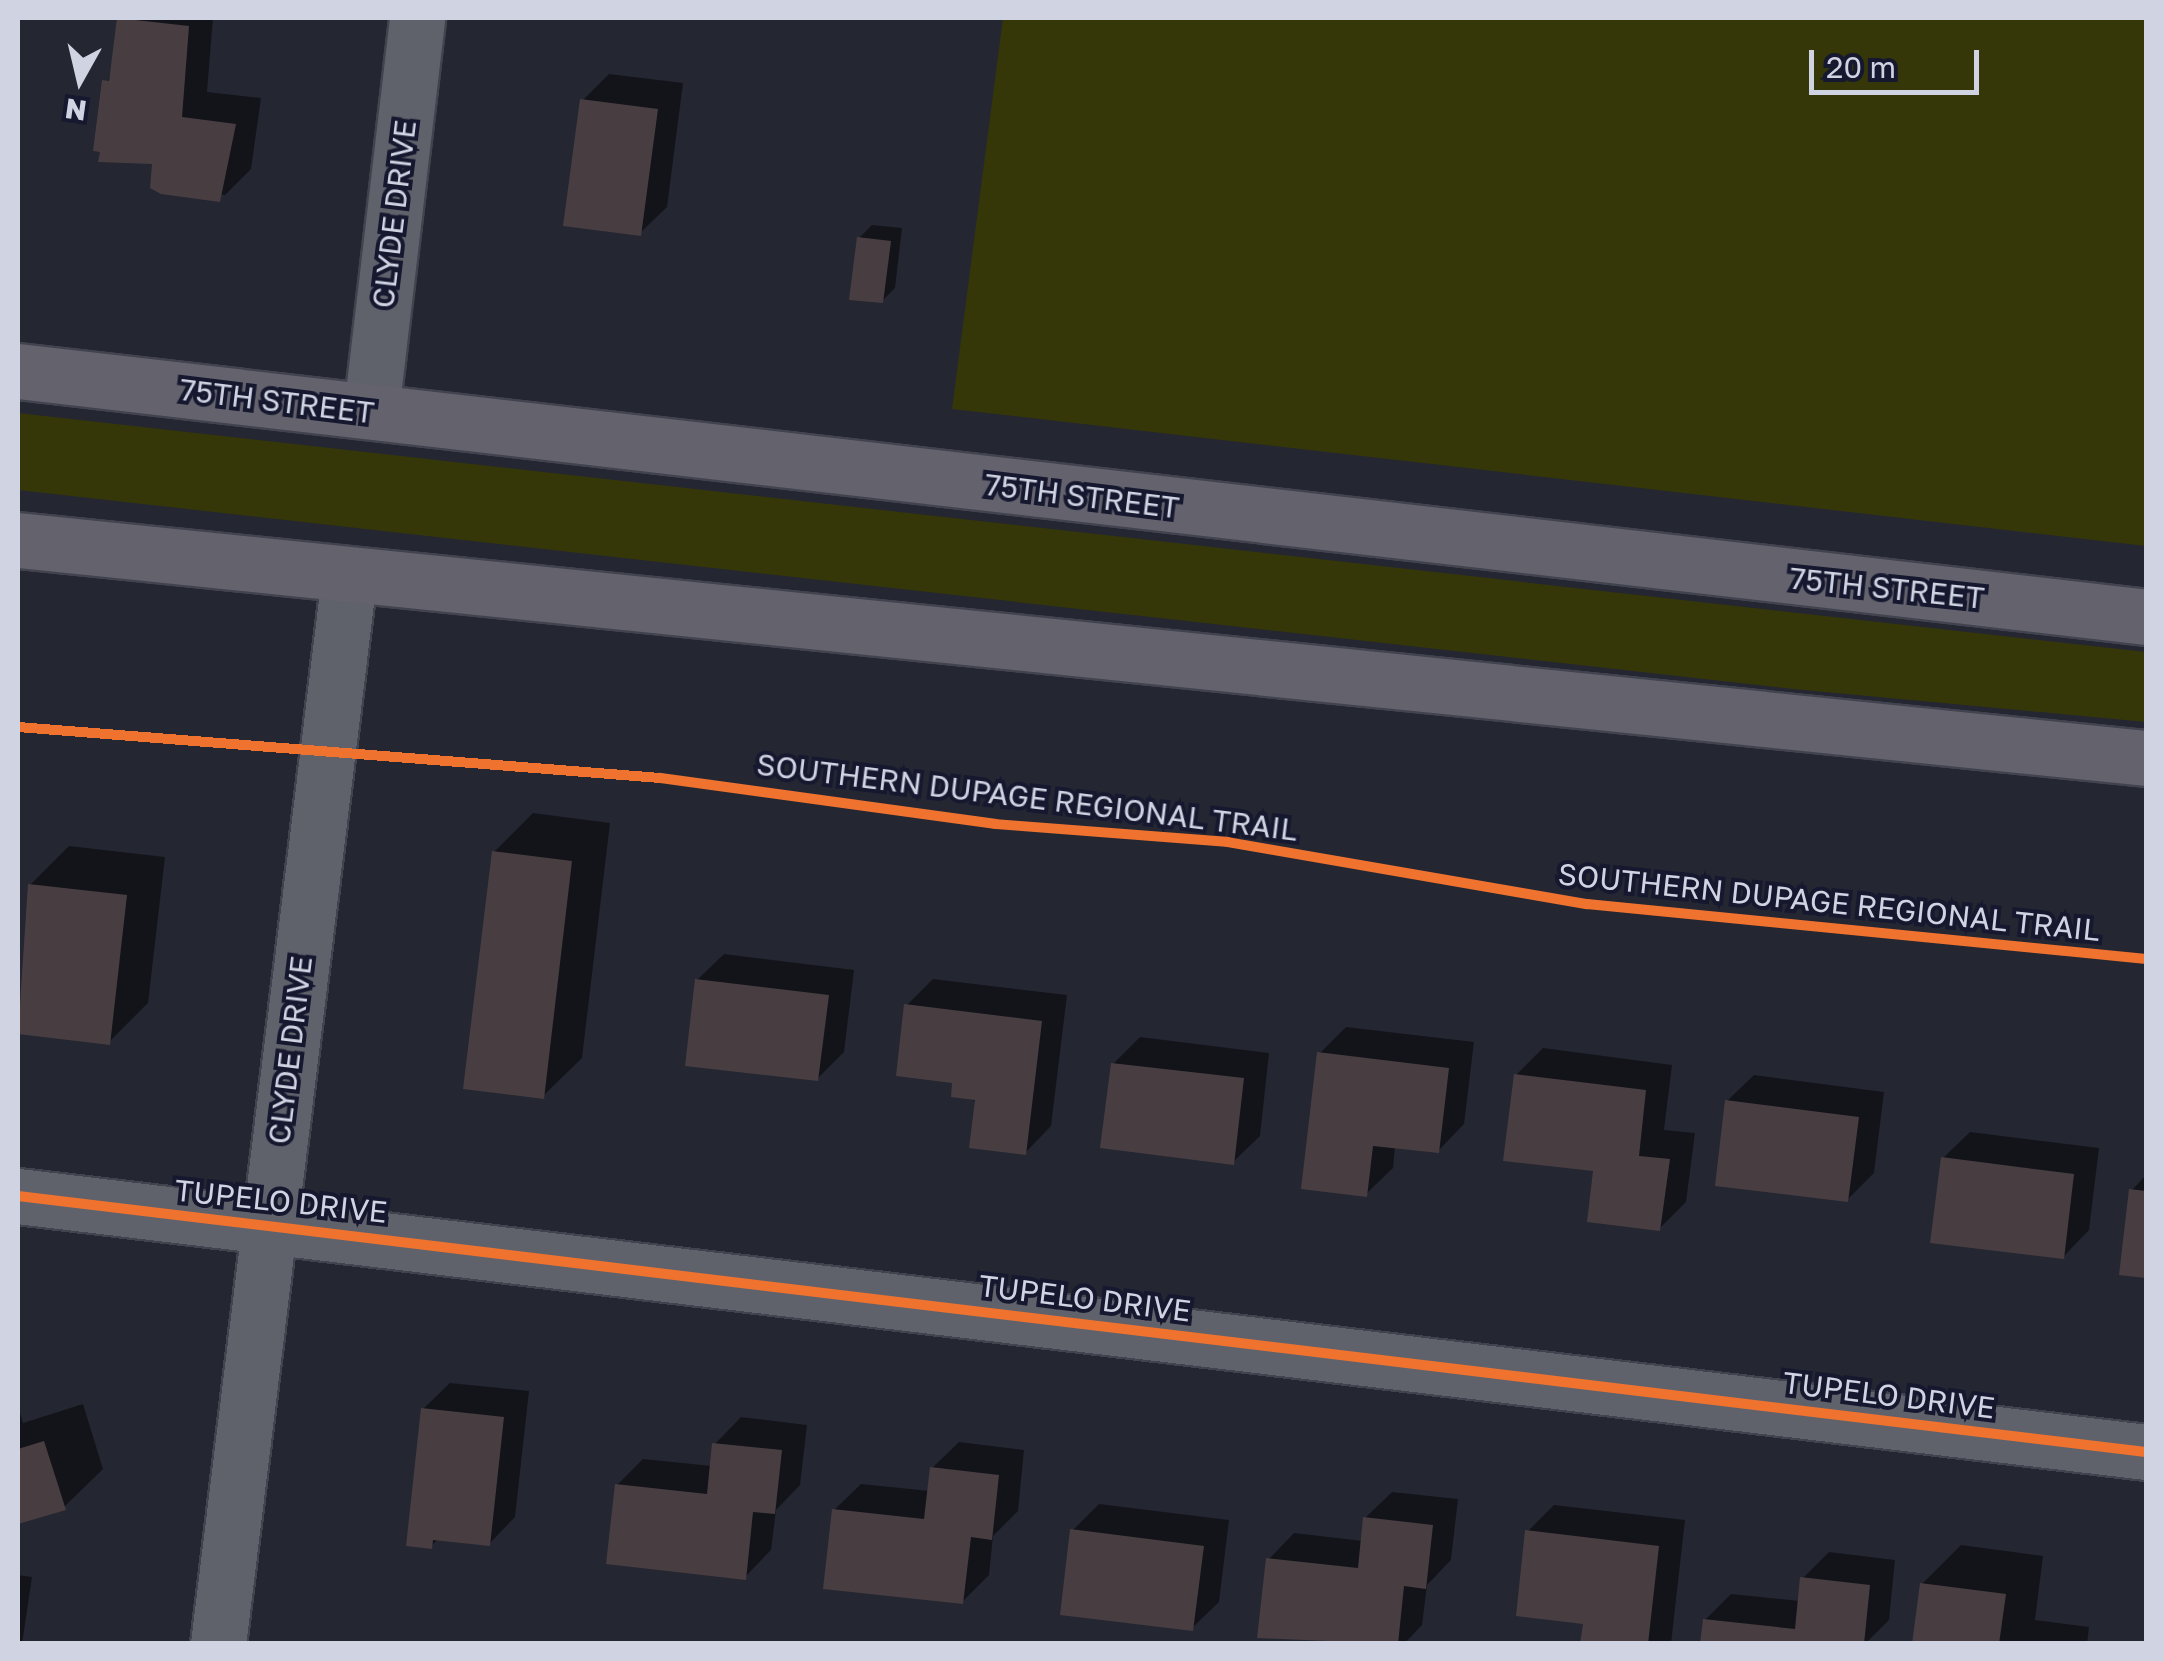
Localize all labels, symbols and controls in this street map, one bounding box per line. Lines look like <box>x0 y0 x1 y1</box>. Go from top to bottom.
north arrow <box>30 30 130 130</box>
scale bar <box>1814 30 1984 92</box>
text: 20 m <box>1826 49 1896 85</box>
text: N <box>63 92 89 128</box>
street label: CLYDE DRIVE <box>365 118 423 310</box>
street label: 75TH STREET <box>178 371 376 431</box>
street label: 75TH STREET <box>983 466 1181 526</box>
street label: 75TH STREET <box>1788 560 1986 616</box>
street label: SOUTHERN DUPAGE REGIONAL TRAIL <box>754 746 1300 848</box>
street label: SOUTHERN DUPAGE REGIONAL TRAIL <box>1556 856 2102 948</box>
street label: CLYDE DRIVE <box>261 954 319 1146</box>
street label: TUPELO DRIVE <box>173 1172 389 1230</box>
street label: TUPELO DRIVE <box>977 1267 1193 1329</box>
street label: TUPELO DRIVE <box>1781 1364 1997 1426</box>

